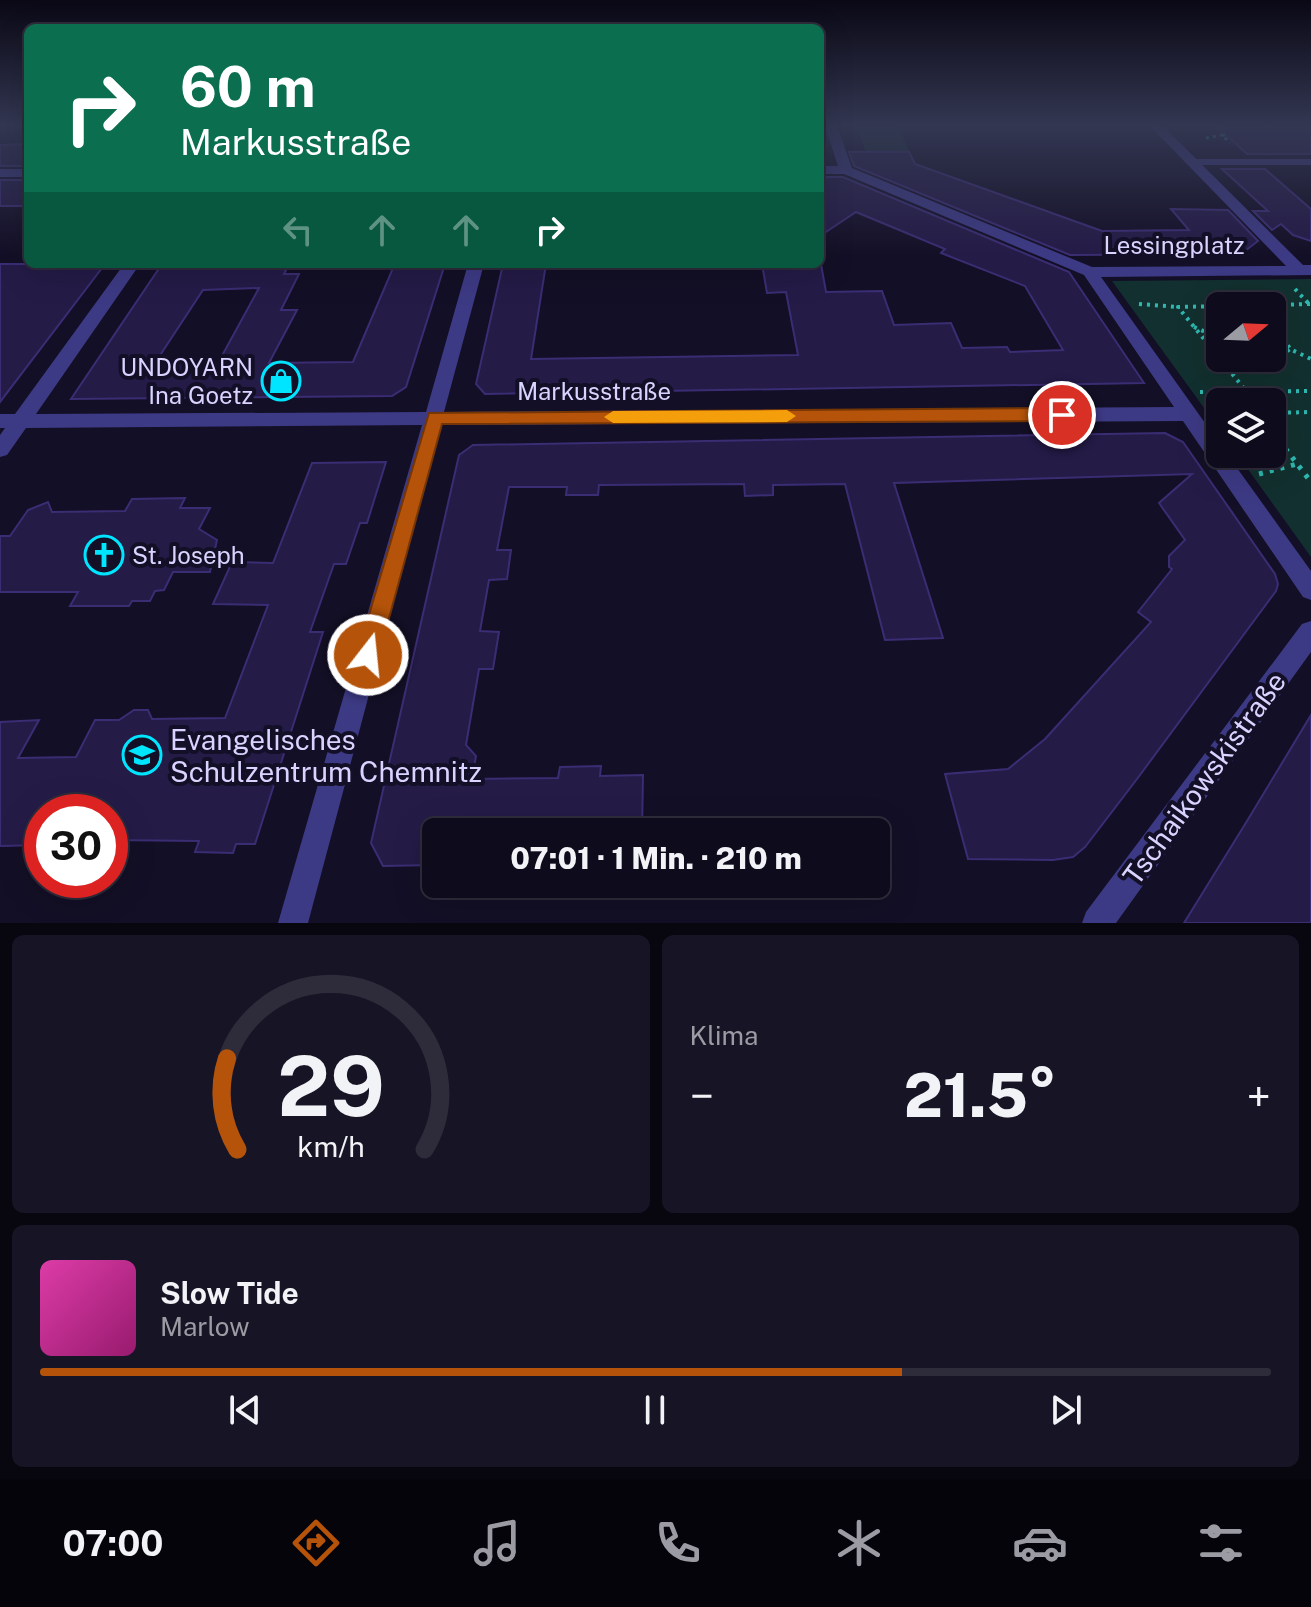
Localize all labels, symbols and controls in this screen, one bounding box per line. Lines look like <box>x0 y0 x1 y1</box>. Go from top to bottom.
text: 60 m <box>180 54 316 120</box>
icon: right <box>48 56 152 160</box>
text: Markusstraße <box>180 121 411 163</box>
icon: left <box>276 208 320 252</box>
icon: ahead <box>360 208 404 252</box>
icon: ahead <box>444 208 488 252</box>
icon: right <box>528 208 572 252</box>
street label: Lessingplatz <box>1103 231 1245 259</box>
north arrow <box>1206 292 1286 372</box>
map controls <box>1206 292 1286 468</box>
place label: UNDOYARN Ina Goetz <box>120 353 253 409</box>
shop icon: UNDOYARN Ina Goetz <box>260 360 302 402</box>
street label: Markusstraße <box>517 377 671 405</box>
pin <box>1028 381 1096 449</box>
button: layers <box>1206 388 1286 468</box>
icon: arrive <box>1040 393 1084 437</box>
church icon: St. Joseph <box>83 534 125 576</box>
place label: St. Joseph <box>132 541 245 569</box>
position arrow <box>326 613 410 697</box>
street label: Tschaikowskistraße <box>1116 665 1292 891</box>
place label: Evangelisches Schulzentrum Chemnitz <box>170 723 482 788</box>
school or university icon: Evangelisches Schulzentrum Chemnitz <box>121 734 163 776</box>
speed limit sign: 30 <box>24 794 128 898</box>
text: 07:01 · 1 Min. · 210 m <box>510 840 802 876</box>
text: Klima <box>690 1020 758 1051</box>
text: 29 <box>277 1037 385 1135</box>
text: 21.5° <box>904 1060 1057 1131</box>
text: − <box>690 1070 714 1122</box>
text: + <box>1247 1070 1271 1122</box>
text: km/h <box>297 1130 364 1163</box>
text: Slow Tide <box>160 1275 299 1311</box>
text: Marlow <box>160 1311 250 1342</box>
icon: previous <box>223 1388 267 1432</box>
icon: pause <box>633 1388 677 1432</box>
icon: next <box>1044 1388 1088 1432</box>
icon: directions <box>288 1515 344 1571</box>
icon: music <box>469 1515 525 1571</box>
icon: phone <box>650 1515 706 1571</box>
icon: climate <box>831 1515 887 1571</box>
icon: car <box>1012 1515 1068 1571</box>
icon: filters <box>1193 1515 1249 1571</box>
text: 07:00 <box>62 1522 164 1564</box>

